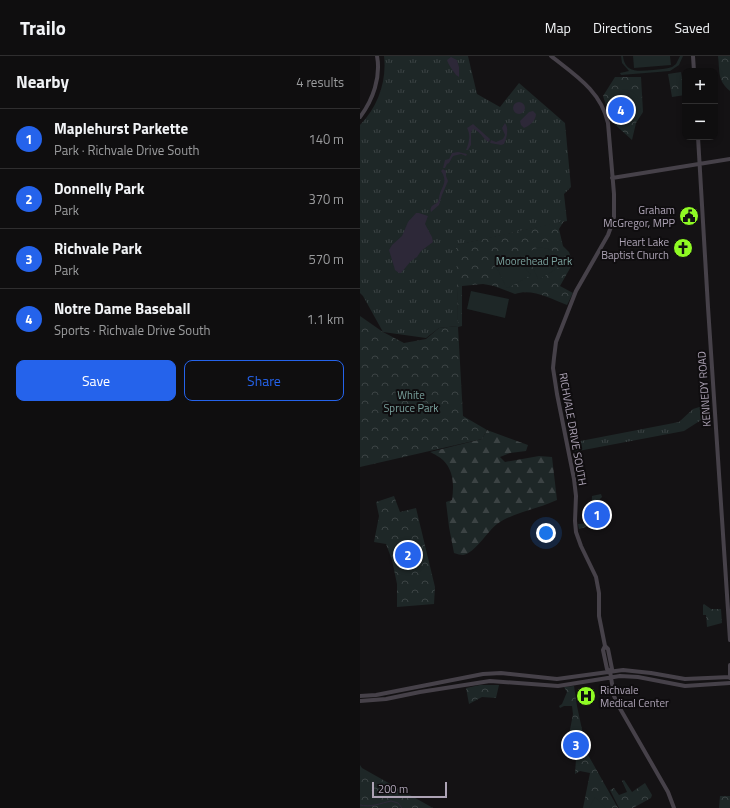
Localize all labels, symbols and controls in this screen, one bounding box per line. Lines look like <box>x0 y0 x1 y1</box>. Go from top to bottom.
text: Trailo <box>20 13 66 42</box>
text: Map <box>545 17 571 38</box>
text: Directions <box>593 17 652 38</box>
text: Saved <box>674 17 710 38</box>
map controls <box>682 68 718 140</box>
button: + <box>682 68 718 104</box>
text: Nearby <box>16 69 69 95</box>
text: 4 results <box>296 72 344 92</box>
pin: 4 <box>608 95 634 125</box>
button: − <box>682 104 718 140</box>
text: Maplehurst Parkette <box>54 117 188 140</box>
text: 1 <box>25 129 33 149</box>
text: 140 m <box>308 129 344 149</box>
text: Park · Richvale Drive South <box>54 140 200 160</box>
text: Donnelly Park <box>54 177 144 200</box>
text: 2 <box>25 189 33 209</box>
text: 370 m <box>308 189 344 209</box>
text: Park <box>54 200 79 220</box>
place label: Graham McGregor, MPP <box>603 202 675 231</box>
public building icon: Graham McGregor, MPP <box>678 205 700 227</box>
place label: Heart Lake Baptist Church <box>601 234 669 263</box>
text: Richvale Park <box>54 237 142 260</box>
church icon: Heart Lake Baptist Church <box>672 237 694 259</box>
text: 3 <box>25 249 33 269</box>
text: 570 m <box>308 249 344 269</box>
park label: Moorehead Park <box>496 253 573 269</box>
text: Park <box>54 260 79 280</box>
text: Notre Dame Baseball <box>54 297 191 320</box>
text: 4 <box>25 309 33 329</box>
text: 1.1 km <box>307 309 344 329</box>
text: Sports · Richvale Drive South <box>54 320 211 340</box>
street label: KENNEDY ROAD <box>693 351 715 427</box>
button: Save <box>16 360 176 401</box>
button: Share <box>184 360 344 401</box>
street label: RICHVALE DRIVE SOUTH <box>555 371 591 487</box>
park label: White Spruce Park <box>383 387 439 416</box>
pin: 1 <box>584 500 610 530</box>
your location <box>536 523 556 543</box>
pin: 2 <box>395 540 421 570</box>
place label: Richvale Medical Center <box>600 682 669 711</box>
hospital icon: Richvale Medical Center <box>575 685 597 707</box>
pin: 3 <box>563 730 589 760</box>
scale bar <box>372 780 447 799</box>
text: 200 m <box>378 781 408 797</box>

